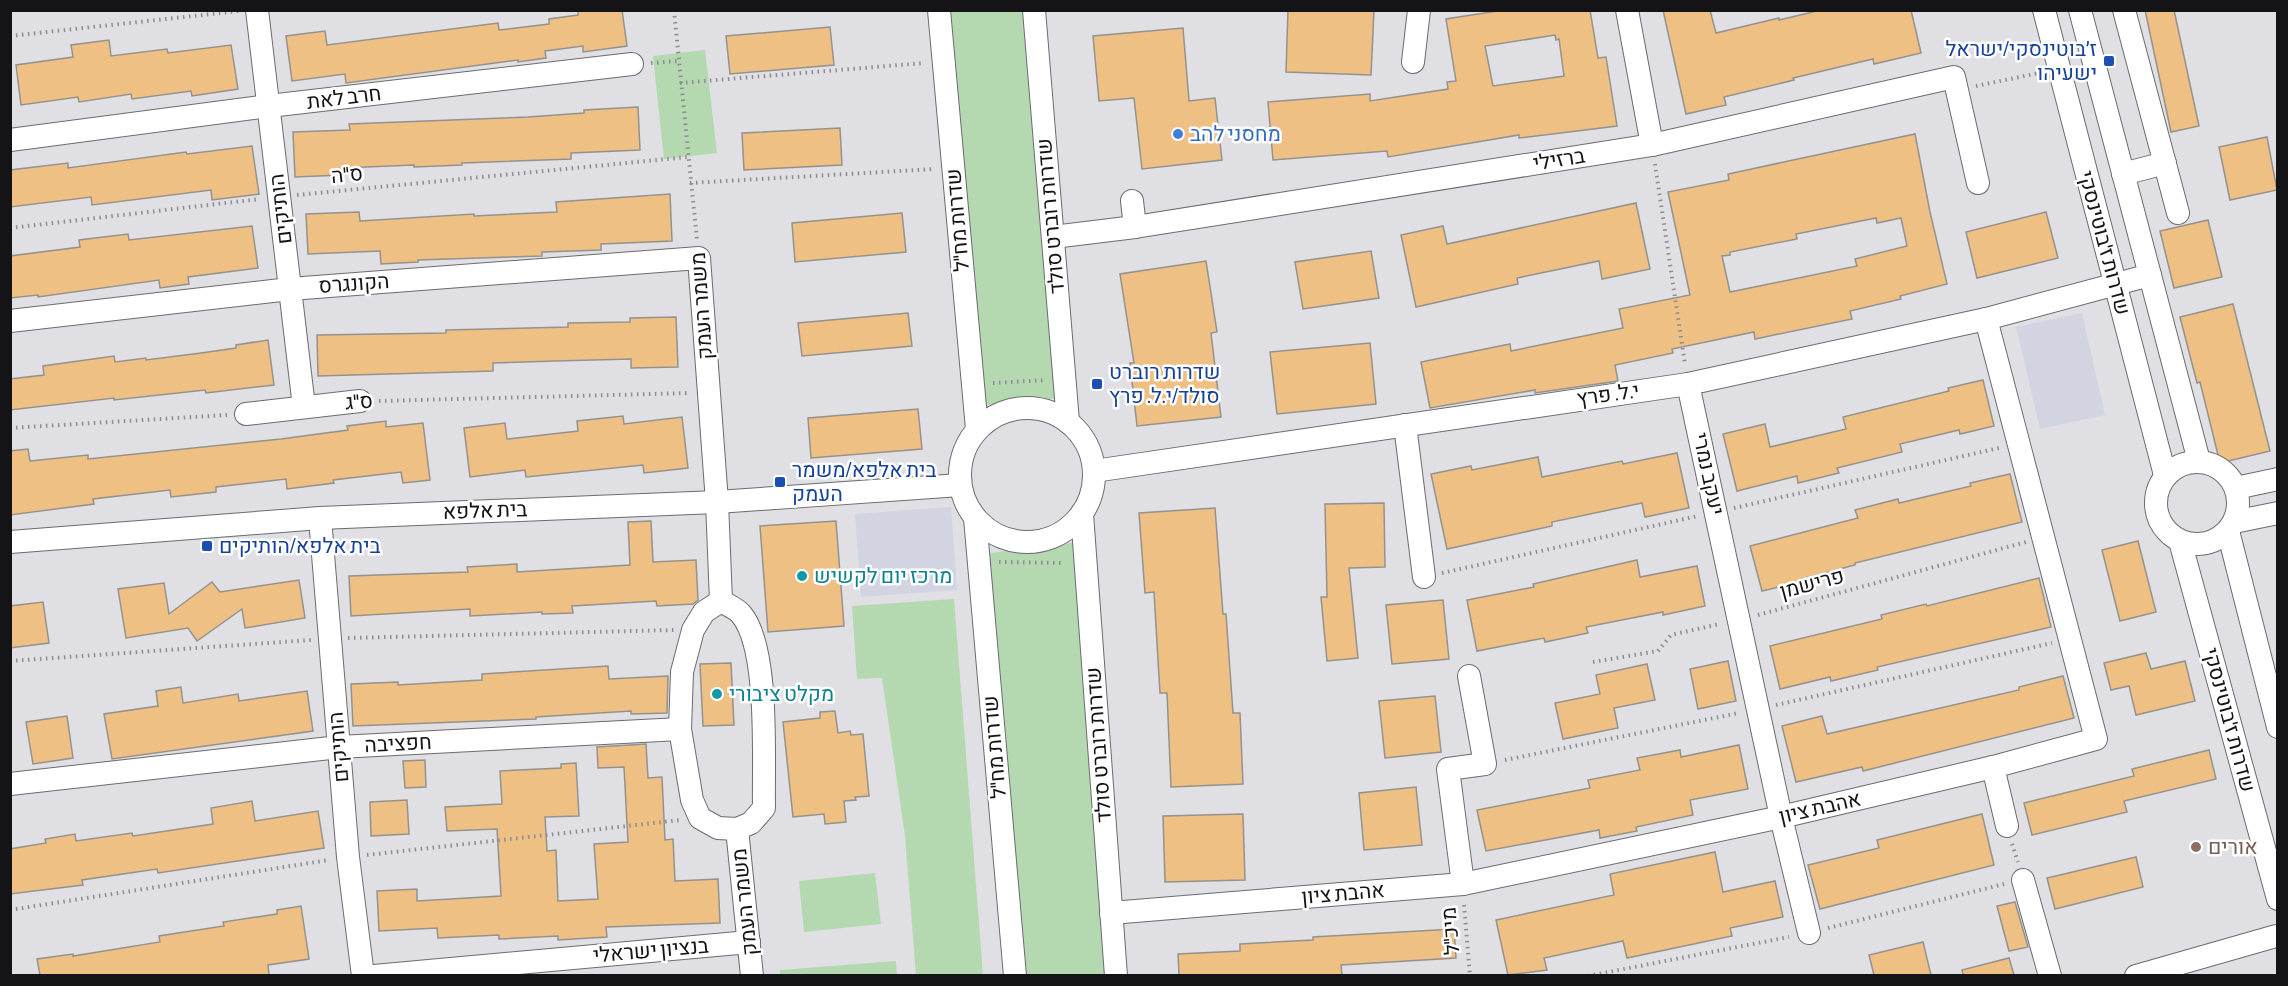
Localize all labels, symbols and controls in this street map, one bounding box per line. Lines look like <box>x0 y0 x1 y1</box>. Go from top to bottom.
place label: ז׳בוטינסקי/ישראל ישעיהו <box>1945 37 2097 86</box>
marker: ז׳בוטינסקי/ישראל ישעיהו <box>2102 54 2116 68</box>
street label: חרב לאת <box>305 81 383 115</box>
place label: מחסני להב <box>1190 122 1281 147</box>
marker: מחסני להב <box>1171 127 1185 141</box>
street label: שדרות רוברט סולד <box>1032 137 1070 295</box>
street label: ברזילי <box>1531 144 1587 176</box>
street label: ס"ה <box>330 161 364 189</box>
street label: שדרות מח"ל <box>941 167 975 273</box>
street label: שדרות ז'בוטינסקי <box>2073 168 2135 318</box>
street label: הותיקים <box>264 172 298 246</box>
street label: משמר העמק <box>686 251 718 361</box>
street label: הקונגרס <box>318 269 390 299</box>
place label: שדרות רוברט סולד/י.ל. פרץ <box>1109 360 1220 409</box>
marker: שדרות רוברט סולד/י.ל. פרץ <box>1090 377 1104 391</box>
street label: י.ל. פרץ <box>1575 378 1641 412</box>
street label: ס"ג <box>344 389 374 415</box>
street label: יעקב נמרי <box>1687 431 1729 517</box>
place label: בית אלפא/משמר העמק <box>792 458 936 507</box>
marker: בית אלפא/משמר העמק <box>773 475 787 489</box>
street label: בית אלפא <box>442 497 528 525</box>
place label: בית אלפא/הותיקים <box>219 534 381 559</box>
marker: בית אלפא/הותיקים <box>200 539 214 553</box>
street label: פרישמן <box>1777 563 1847 605</box>
place label: מרכז יום לקשיש <box>814 564 952 589</box>
marker: מרכז יום לקשיש <box>795 569 809 583</box>
street label: שדרות ז'בוטינסקי <box>2198 645 2260 795</box>
street label: שדרות רוברט סולד <box>1081 666 1117 824</box>
place label: מקלט ציבורי <box>729 682 834 707</box>
marker: מקלט ציבורי <box>710 687 724 701</box>
street label: שדרות מח"ל <box>978 694 1012 800</box>
street label: הותיקים <box>323 711 355 783</box>
street label: חפציבה <box>364 730 432 758</box>
street label: אהבת ציון <box>1777 786 1863 830</box>
place label: אורים <box>2208 835 2258 860</box>
marker: אורים <box>2189 840 2203 854</box>
street label: משמר העמק <box>727 847 763 957</box>
street label: אהבת ציון <box>1300 878 1386 910</box>
street label: מיכ"ל <box>1436 906 1466 956</box>
street label: בנציון ישראלי <box>592 933 710 969</box>

